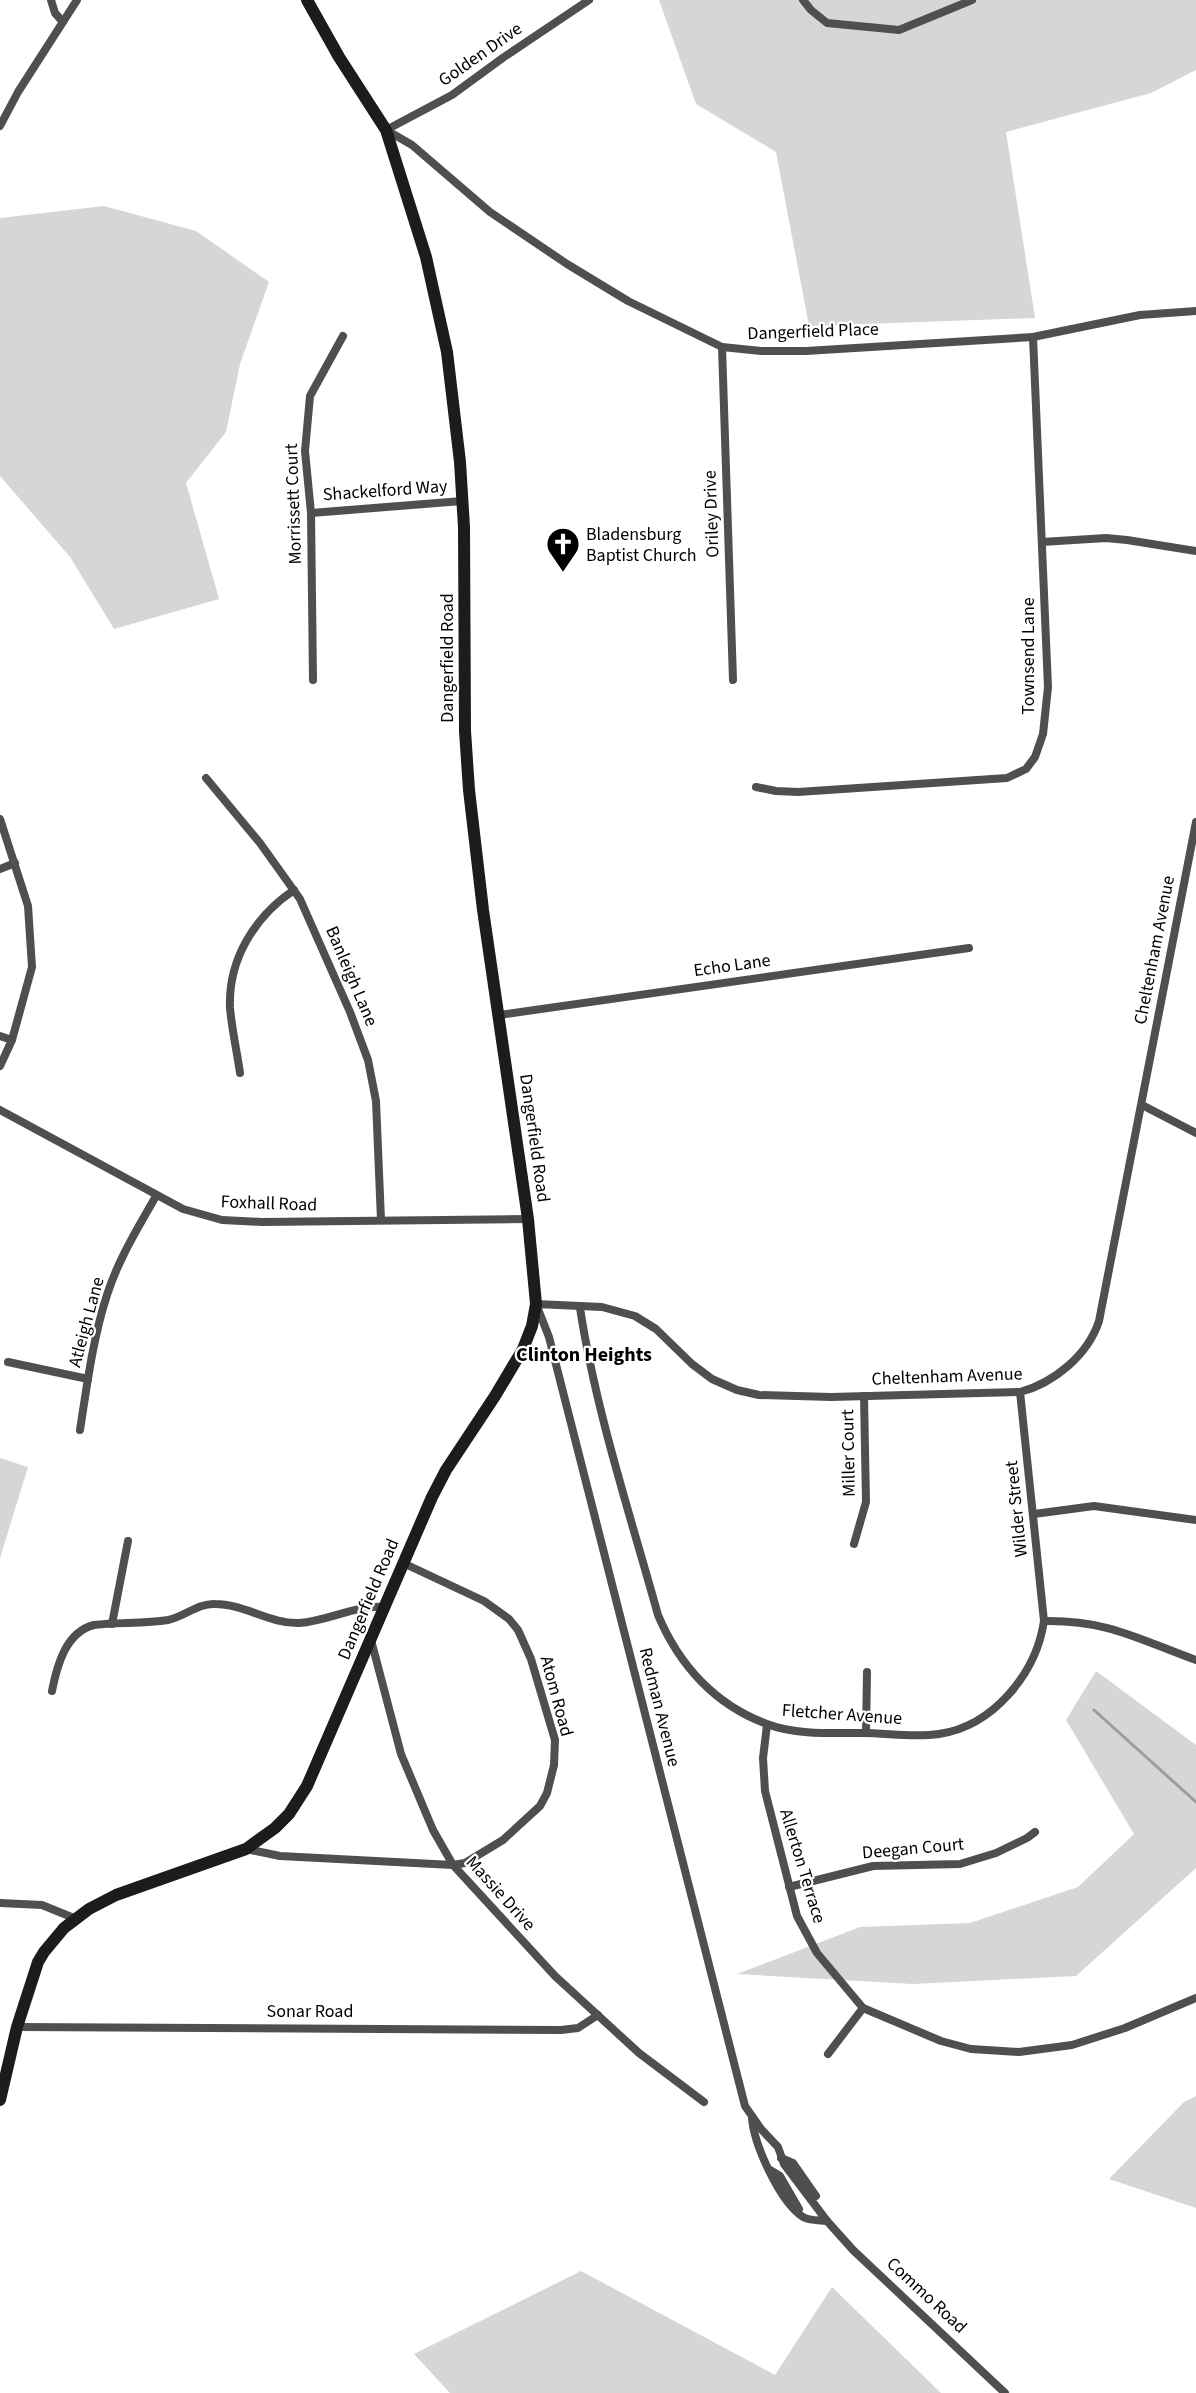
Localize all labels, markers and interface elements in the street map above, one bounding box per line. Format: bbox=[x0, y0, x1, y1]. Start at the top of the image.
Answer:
street label: Golden Drive bbox=[433, 16, 527, 92]
street label: Dangerfield Place bbox=[747, 317, 879, 346]
street label: Morrissett Court bbox=[279, 443, 308, 565]
street label: Oriley Drive bbox=[697, 470, 726, 558]
street label: Shackelford Way bbox=[322, 474, 449, 507]
place label: Bladensburg Baptist Church bbox=[586, 522, 697, 568]
church icon: Bladensburg Baptist Church bbox=[545, 526, 581, 573]
street label: Dangerfield Road bbox=[435, 593, 460, 723]
street label: Townsend Lane bbox=[1016, 597, 1041, 715]
street label: Cheltenham Avenue bbox=[1128, 873, 1181, 1027]
street label: Banleigh Lane bbox=[319, 922, 384, 1030]
street label: Echo Lane bbox=[692, 948, 772, 983]
street label: Dangerfield Road bbox=[513, 1072, 556, 1204]
street label: Foxhall Road bbox=[220, 1189, 318, 1218]
street label: Atleigh Lane bbox=[62, 1274, 111, 1370]
district label: Clinton Heights bbox=[516, 1341, 652, 1369]
street label: Cheltenham Avenue bbox=[871, 1361, 1023, 1392]
street label: Miller Court bbox=[835, 1409, 862, 1497]
street label: Wilder Street bbox=[999, 1459, 1034, 1559]
street label: Dangerfield Road bbox=[332, 1535, 405, 1664]
street label: Redman Avenue bbox=[633, 1645, 686, 1769]
street label: Atom Road bbox=[534, 1653, 579, 1739]
street label: Fletcher Avenue bbox=[781, 1698, 903, 1731]
street label: Allerton Terrace bbox=[773, 1806, 832, 1927]
street label: Deegan Court bbox=[861, 1832, 965, 1865]
street label: Massie Drive bbox=[460, 1850, 541, 1936]
street label: Sonar Road bbox=[267, 1999, 353, 2024]
street label: Commo Road bbox=[881, 2251, 972, 2339]

